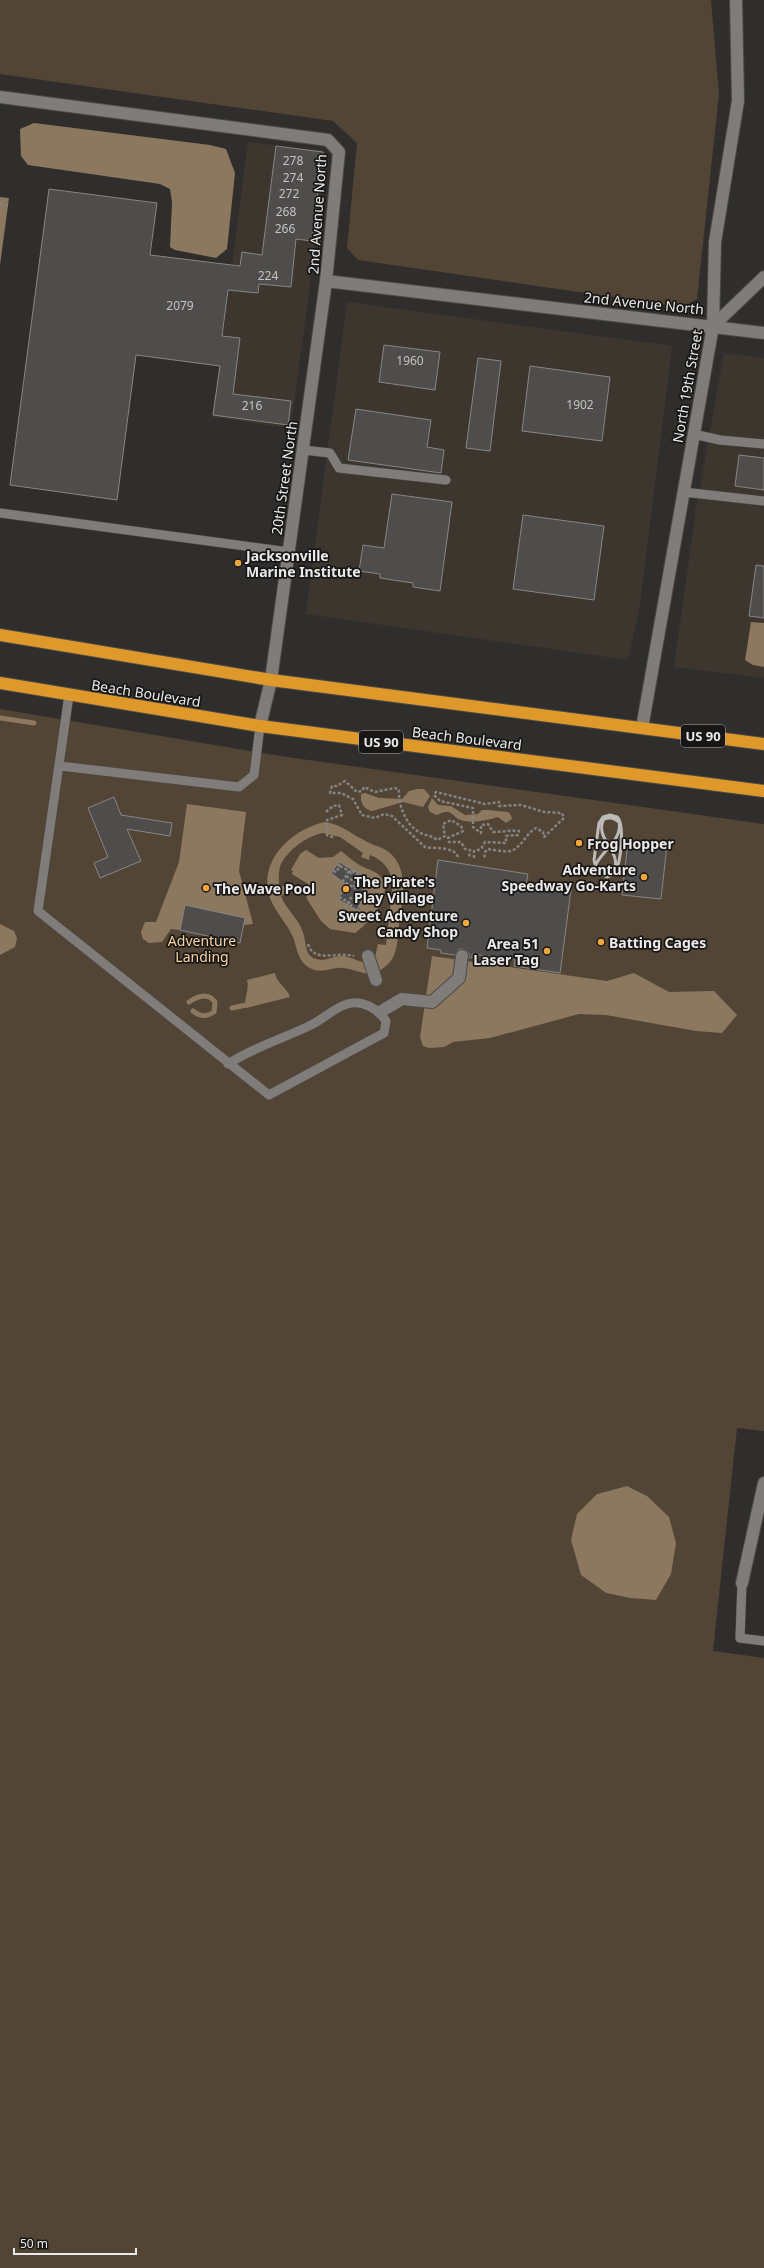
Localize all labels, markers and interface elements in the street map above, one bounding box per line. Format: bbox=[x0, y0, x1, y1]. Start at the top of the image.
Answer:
house number: 278 bbox=[283, 152, 303, 169]
street label: 2nd Avenue North bbox=[303, 153, 331, 275]
house number: 274 bbox=[283, 169, 303, 186]
house number: 272 bbox=[279, 185, 299, 202]
house number: 268 bbox=[276, 203, 296, 220]
house number: 266 bbox=[275, 220, 295, 237]
house number: 224 bbox=[258, 267, 278, 284]
street label: 2nd Avenue North bbox=[583, 287, 705, 319]
house number: 2079 bbox=[166, 297, 194, 314]
street label: North 19th Street bbox=[668, 328, 706, 444]
house number: 1960 bbox=[396, 352, 424, 369]
house number: 1902 bbox=[566, 396, 594, 413]
house number: 216 bbox=[242, 397, 262, 414]
street label: 20th Street North bbox=[267, 420, 301, 536]
place label: Jacksonville Marine Institute bbox=[244, 546, 361, 581]
marker: Jacksonville Marine Institute bbox=[233, 558, 243, 568]
street label: Beach Boulevard bbox=[90, 675, 202, 711]
street label: Beach Boulevard bbox=[411, 722, 523, 754]
road number: US 90 bbox=[681, 725, 725, 747]
road number: US 90 bbox=[359, 731, 403, 753]
place label: Frog Hopper bbox=[587, 834, 674, 853]
marker: Frog Hopper bbox=[574, 838, 584, 848]
place label: Adventure Speedway Go-Karts bbox=[501, 860, 636, 895]
place label: The Pirate's Play Village bbox=[354, 872, 435, 907]
marker: Adventure Speedway Go-Karts bbox=[639, 872, 649, 882]
place label: The Wave Pool bbox=[214, 879, 315, 898]
marker: The Wave Pool bbox=[201, 883, 211, 893]
marker: The Pirate's Play Village bbox=[341, 884, 351, 894]
place label: Sweet Adventure Candy Shop bbox=[338, 906, 458, 941]
marker: Sweet Adventure Candy Shop bbox=[461, 918, 471, 928]
park label: Adventure Landing bbox=[168, 931, 236, 966]
place label: Batting Cages bbox=[609, 933, 706, 952]
place label: Area 51 Laser Tag bbox=[473, 934, 539, 969]
marker: Batting Cages bbox=[596, 937, 606, 947]
marker: Area 51 Laser Tag bbox=[542, 946, 552, 956]
scale bar bbox=[14, 2230, 136, 2256]
text: 50 m bbox=[20, 2235, 48, 2252]

